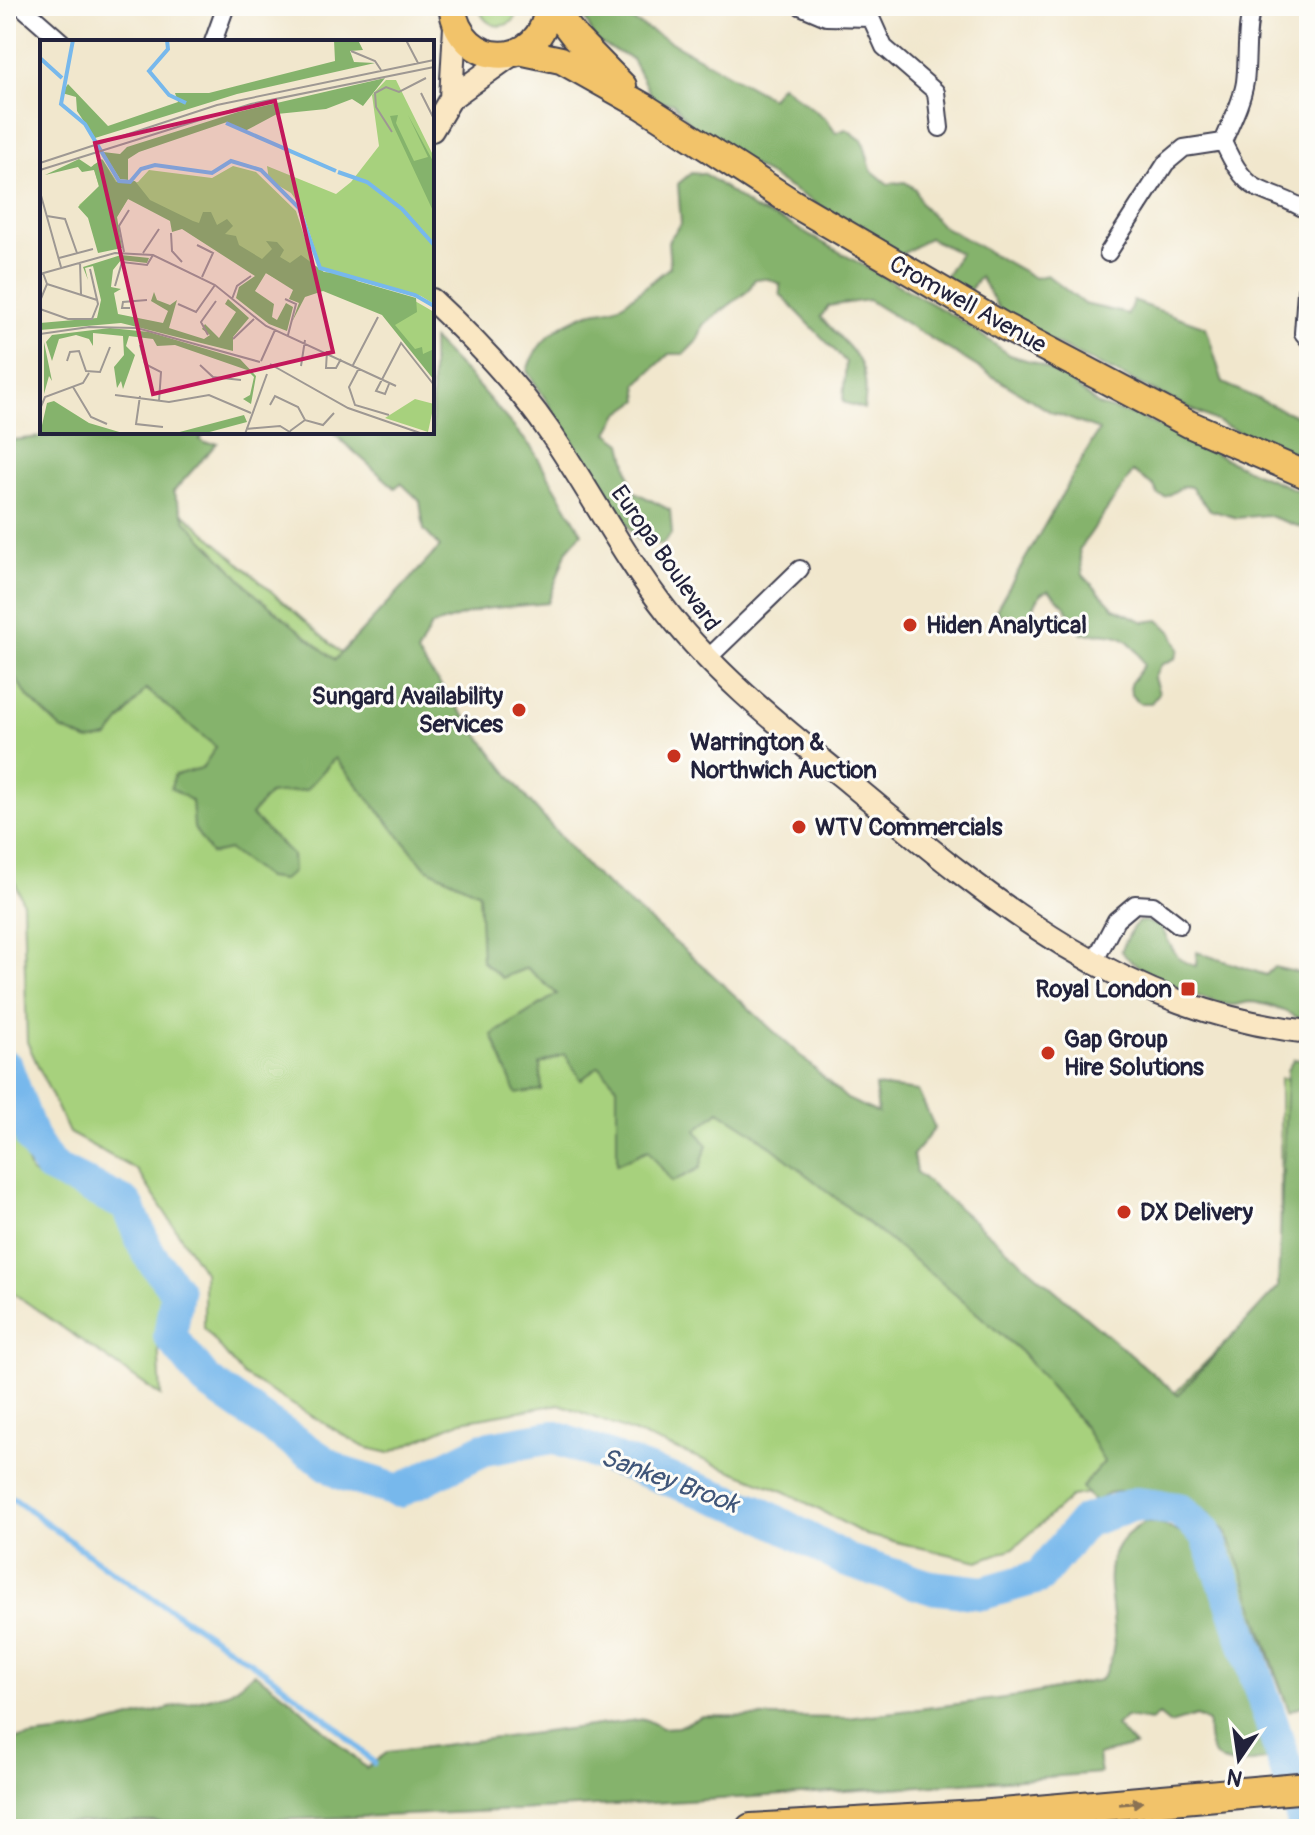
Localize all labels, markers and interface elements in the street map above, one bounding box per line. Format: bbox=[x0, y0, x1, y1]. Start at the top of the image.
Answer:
inset map bbox=[40, 40, 434, 434]
street label: Cromwell Avenue bbox=[884, 249, 1051, 360]
street label: Europa Boulevard bbox=[605, 480, 727, 637]
place label: Hiden Analytical bbox=[926, 611, 1087, 640]
marker: Hiden Analytical bbox=[901, 616, 919, 634]
place label: Sungard Availability Services bbox=[312, 682, 504, 739]
marker: Sungard Availability Services bbox=[510, 701, 528, 719]
place label: Warrington & Northwich Auction bbox=[690, 728, 877, 785]
marker: Warrington & Northwich Auction bbox=[665, 747, 683, 765]
place label: WTV Commercials bbox=[815, 813, 1003, 842]
marker: WTV Commercials bbox=[790, 818, 808, 836]
place label: Royal London bbox=[1036, 975, 1172, 1004]
marker: Royal London bbox=[1179, 980, 1197, 998]
place label: Gap Group Hire Solutions bbox=[1064, 1025, 1204, 1082]
marker: Gap Group Hire Solutions bbox=[1039, 1044, 1057, 1062]
place label: DX Delivery bbox=[1140, 1198, 1254, 1227]
marker: DX Delivery bbox=[1115, 1203, 1133, 1221]
water label: Sankey Brook bbox=[597, 1441, 745, 1521]
north arrow bbox=[1199, 1719, 1279, 1799]
text: N bbox=[1224, 1762, 1245, 1793]
one-way arrow bbox=[1119, 1796, 1144, 1809]

